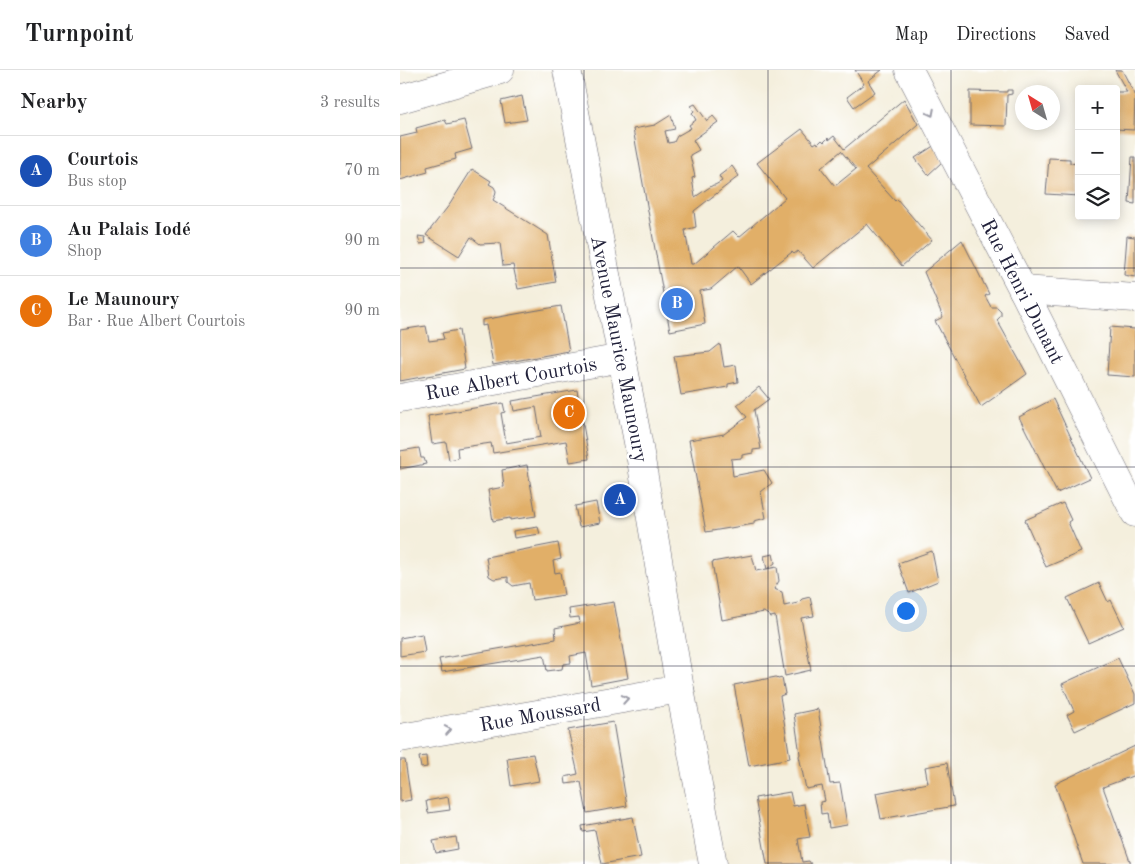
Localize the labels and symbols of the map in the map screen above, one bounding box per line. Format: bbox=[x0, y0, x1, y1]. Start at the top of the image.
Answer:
north arrow bbox=[1015, 85, 1060, 130]
one-way arrow bbox=[925, 108, 935, 117]
street label: Rue Henri Dunant bbox=[976, 216, 1066, 368]
street label: Avenue Maurice Maunoury bbox=[586, 234, 650, 465]
pin: B bbox=[661, 285, 693, 323]
street label: Rue Albert Courtois bbox=[424, 355, 599, 405]
pin: C bbox=[553, 394, 585, 432]
pin: A bbox=[604, 481, 636, 519]
your location bbox=[893, 598, 919, 624]
one-way arrow bbox=[621, 694, 630, 704]
street label: Rue Moussard bbox=[478, 695, 603, 737]
one-way arrow bbox=[444, 725, 452, 735]

